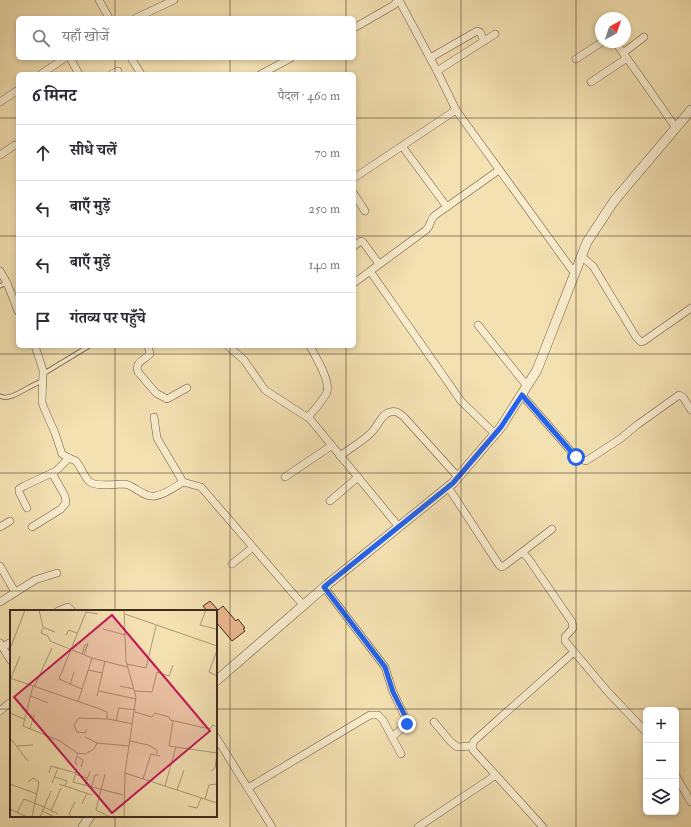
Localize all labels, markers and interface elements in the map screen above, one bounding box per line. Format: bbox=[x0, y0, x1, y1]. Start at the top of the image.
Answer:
north arrow bbox=[595, 12, 631, 48]
search box bbox=[16, 16, 356, 60]
icon: search bbox=[30, 27, 52, 49]
text: यहाँ खोजें bbox=[62, 27, 109, 46]
text: 6 मिनट bbox=[32, 85, 76, 106]
text: पैदल · 460 m bbox=[278, 88, 340, 104]
text: सीधे चलें bbox=[70, 141, 117, 160]
icon: ahead bbox=[32, 142, 54, 164]
text: 70 m bbox=[315, 145, 340, 161]
text: बाएँ मुड़ें bbox=[70, 197, 110, 216]
icon: left bbox=[32, 198, 54, 220]
text: 250 m bbox=[308, 201, 340, 217]
text: बाएँ मुड़ें bbox=[70, 253, 110, 272]
icon: left bbox=[32, 254, 54, 276]
text: 140 m bbox=[309, 257, 340, 273]
text: गंतव्य पर पहुँचे bbox=[70, 309, 146, 328]
icon: arrive bbox=[32, 310, 54, 332]
route start bbox=[567, 448, 585, 466]
inset map bbox=[10, 610, 217, 817]
map controls bbox=[643, 707, 679, 815]
button: + bbox=[643, 707, 679, 743]
route end bbox=[398, 715, 416, 733]
button: − bbox=[643, 743, 679, 779]
button: layers bbox=[643, 779, 679, 815]

